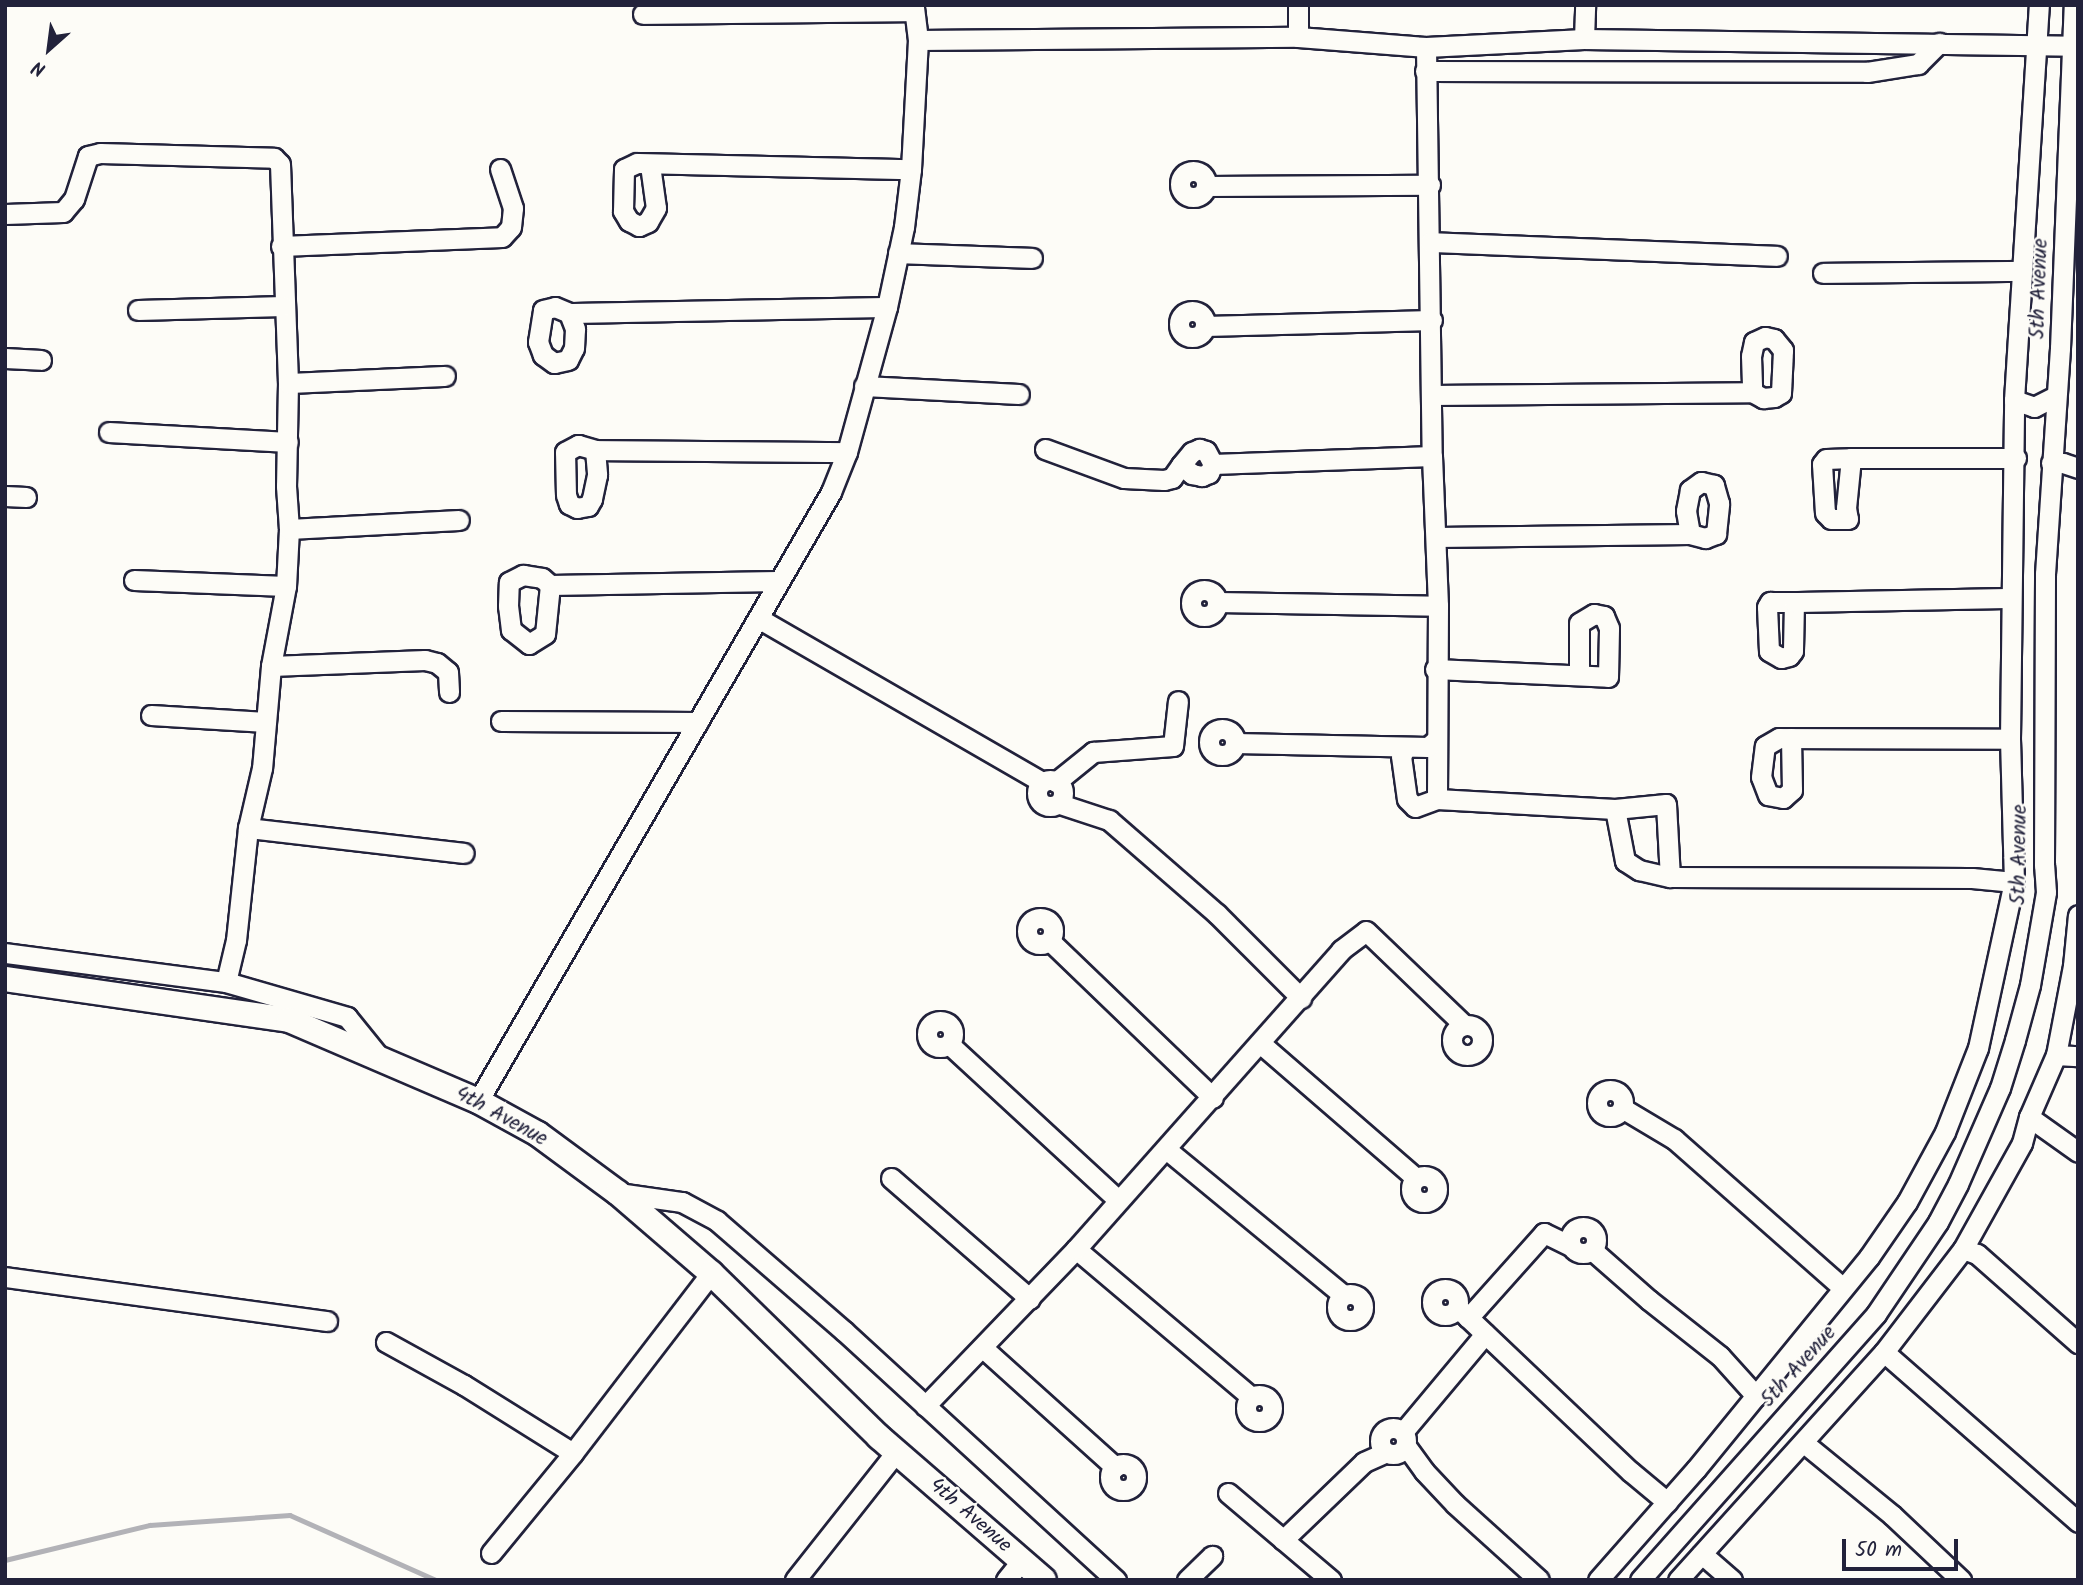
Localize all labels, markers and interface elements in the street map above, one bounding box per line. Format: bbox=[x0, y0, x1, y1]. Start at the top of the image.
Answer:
north arrow bbox=[14, 14, 84, 84]
text: N bbox=[27, 51, 51, 84]
street label: 5th Avenue bbox=[2026, 238, 2054, 340]
street label: 5th Avenue bbox=[2007, 804, 2033, 906]
street label: 4th Avenue bbox=[451, 1081, 551, 1153]
street label: 5th Avenue bbox=[1756, 1321, 1842, 1413]
street label: 4th Avenue bbox=[924, 1473, 1016, 1559]
scale bar bbox=[1845, 1526, 1960, 1570]
text: 50 m bbox=[1855, 1534, 1902, 1567]

